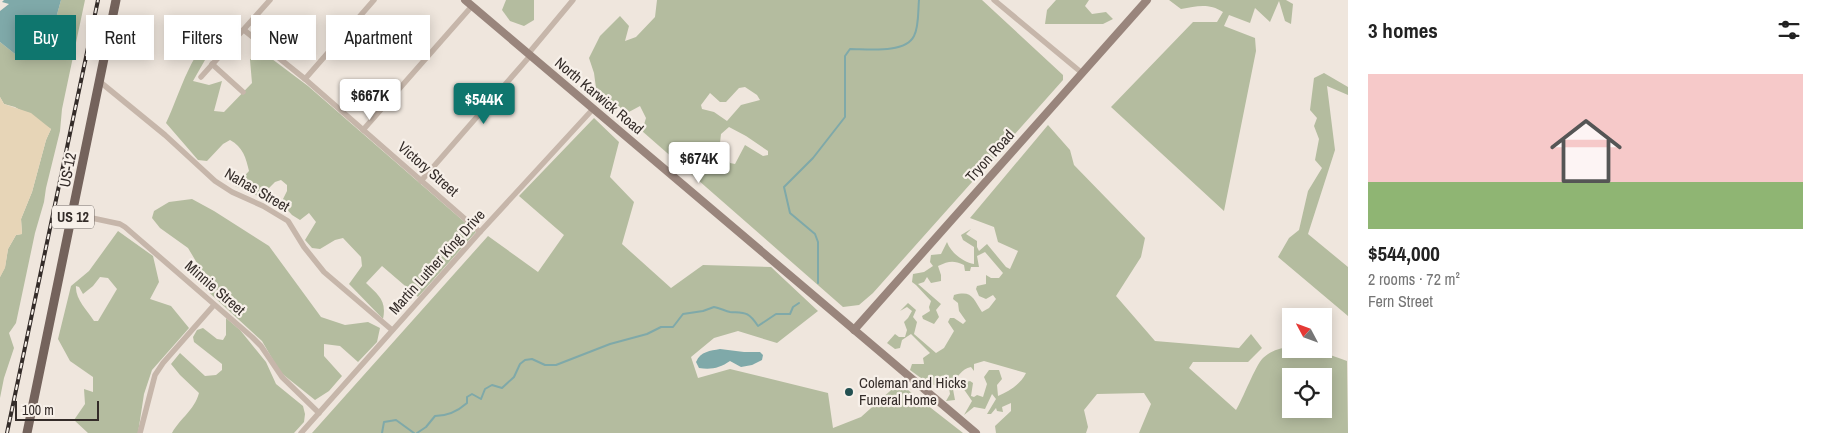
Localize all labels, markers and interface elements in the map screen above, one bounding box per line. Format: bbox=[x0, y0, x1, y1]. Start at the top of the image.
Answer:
chip: Buy bbox=[15, 15, 76, 60]
chip: Rent bbox=[86, 15, 154, 60]
chip: Filters bbox=[164, 15, 241, 60]
chip: New bbox=[251, 15, 316, 60]
chip: Apartment bbox=[326, 15, 430, 60]
text: 3 homes bbox=[1368, 16, 1438, 45]
icon: filters bbox=[1775, 16, 1803, 44]
street label: North Karwick Road bbox=[550, 52, 648, 139]
pin: $667K bbox=[335, 78, 405, 121]
pin: $544K bbox=[449, 82, 519, 125]
text: $667K bbox=[351, 84, 389, 106]
text: $544K bbox=[465, 88, 503, 110]
icon: home bbox=[1541, 106, 1631, 196]
street label: Tryon Road bbox=[960, 125, 1019, 186]
street label: Victory Street bbox=[393, 136, 464, 201]
pin: $674K bbox=[664, 142, 734, 184]
text: $674K bbox=[680, 147, 718, 169]
street label: US-12 bbox=[54, 151, 81, 189]
street label: Nahas Street bbox=[221, 163, 294, 217]
street label: Martin Luther King Drive bbox=[384, 204, 490, 319]
road number: US 12 bbox=[52, 206, 94, 228]
text: $544,000 bbox=[1368, 239, 1440, 268]
street label: Minnie Street bbox=[181, 255, 251, 320]
text: 2 rooms · 72 m² bbox=[1368, 268, 1460, 290]
text: Fern Street bbox=[1368, 290, 1433, 312]
north arrow bbox=[1282, 308, 1332, 358]
map controls bbox=[1282, 308, 1332, 418]
button: locate bbox=[1282, 368, 1332, 418]
place label: Coleman and Hicks Funeral Home bbox=[859, 372, 966, 410]
marker: Coleman and Hicks Funeral Home bbox=[843, 386, 855, 398]
scale bar bbox=[15, 398, 99, 421]
text: 100 m bbox=[22, 401, 54, 419]

